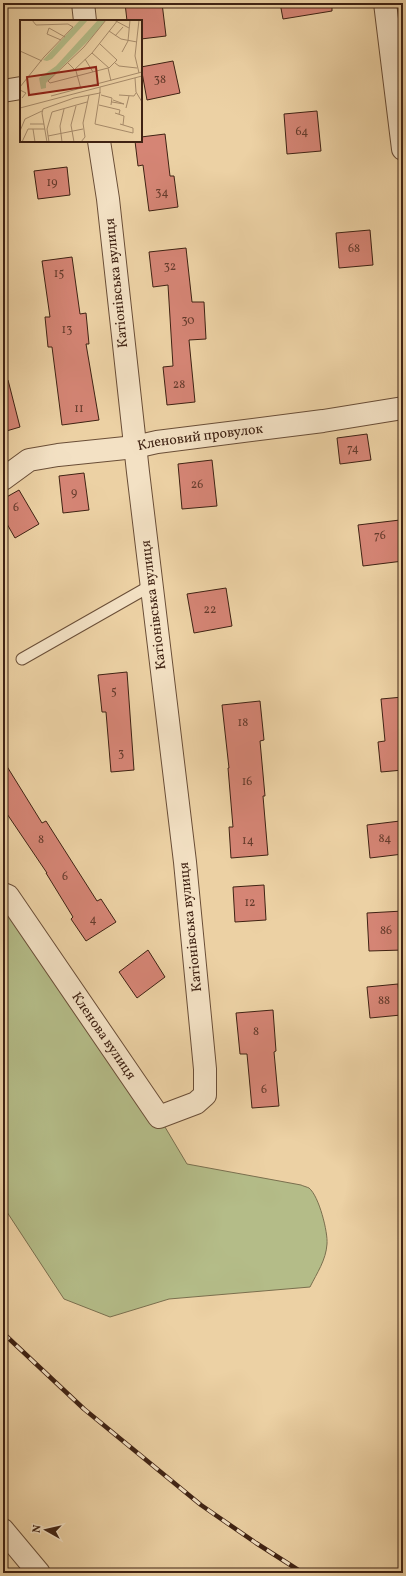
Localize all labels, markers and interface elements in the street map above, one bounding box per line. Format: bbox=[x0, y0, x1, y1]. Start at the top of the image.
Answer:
inset map bbox=[20, 20, 142, 142]
house number: 38 bbox=[154, 72, 166, 88]
house number: 64 bbox=[296, 124, 308, 140]
house number: 19 bbox=[47, 175, 57, 191]
house number: 34 bbox=[155, 185, 169, 201]
street label: Катіонівська вулиця bbox=[101, 217, 133, 349]
house number: 68 bbox=[348, 241, 360, 257]
house number: 32 bbox=[164, 259, 176, 275]
house number: 15 bbox=[54, 266, 64, 282]
house number: 30 bbox=[181, 313, 195, 329]
house number: 13 bbox=[62, 322, 72, 338]
house number: 28 bbox=[173, 377, 185, 393]
house number: 11 bbox=[74, 401, 84, 417]
street label: Кленовий провулок bbox=[135, 419, 265, 456]
house number: 74 bbox=[347, 441, 359, 457]
house number: 26 bbox=[191, 477, 203, 493]
house number: 9 bbox=[71, 485, 77, 501]
house number: 6 bbox=[13, 500, 19, 516]
house number: 76 bbox=[374, 528, 386, 544]
street label: Катіонівська вулиця bbox=[137, 539, 171, 671]
house number: 22 bbox=[204, 602, 216, 618]
house number: 5 bbox=[111, 684, 117, 700]
house number: 18 bbox=[238, 715, 248, 731]
house number: 3 bbox=[118, 746, 124, 762]
house number: 16 bbox=[242, 774, 252, 790]
house number: 84 bbox=[379, 831, 391, 847]
house number: 8 bbox=[38, 832, 44, 848]
house number: 14 bbox=[242, 833, 254, 849]
street label: Катіонівська вулиця bbox=[175, 861, 207, 993]
house number: 6 bbox=[62, 869, 68, 885]
house number: 12 bbox=[244, 895, 256, 911]
house number: 4 bbox=[89, 912, 97, 928]
house number: 86 bbox=[380, 923, 392, 939]
street label: Кленова вулиця bbox=[67, 988, 140, 1084]
house number: 88 bbox=[378, 993, 390, 1009]
house number: 8 bbox=[253, 1024, 259, 1040]
house number: 6 bbox=[261, 1082, 267, 1098]
north arrow bbox=[26, 1510, 66, 1550]
text: N bbox=[30, 1524, 46, 1534]

